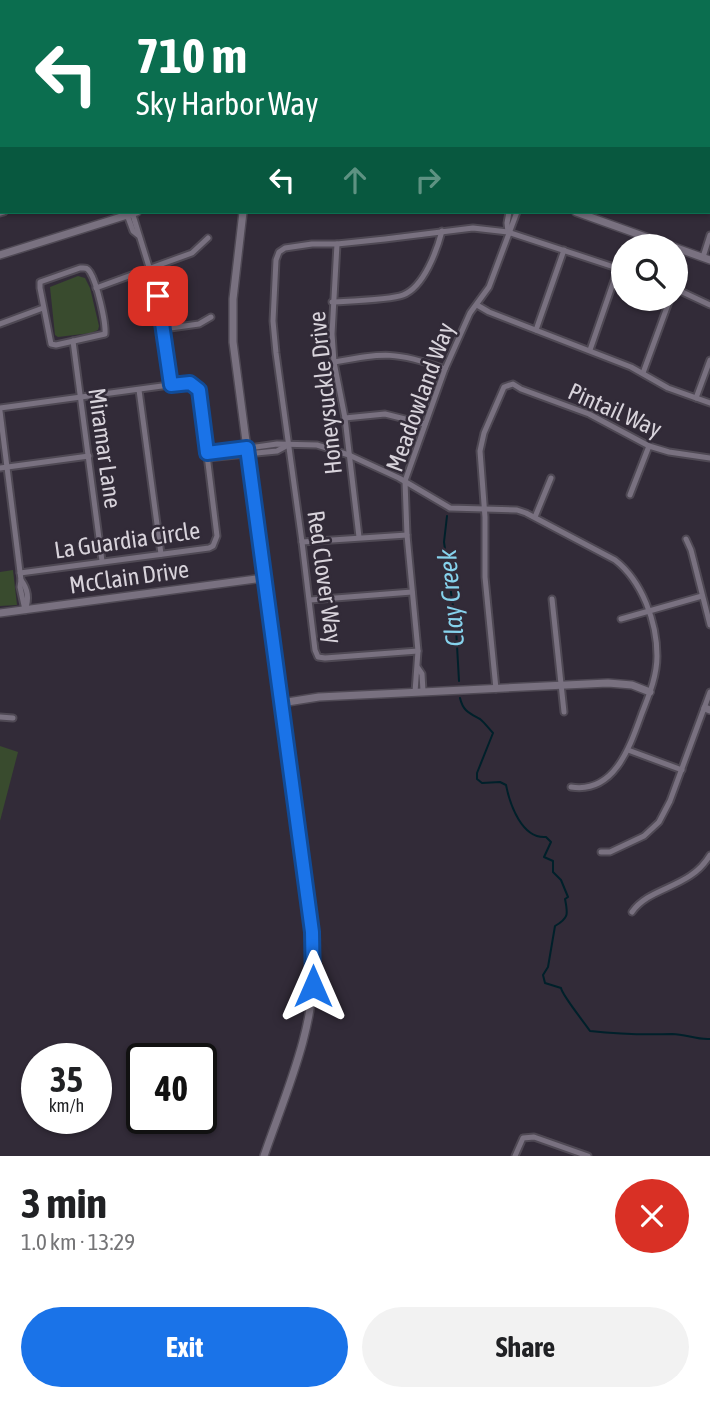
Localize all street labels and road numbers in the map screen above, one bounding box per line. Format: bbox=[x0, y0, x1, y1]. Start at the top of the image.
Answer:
street label: Honeysuckle Drive bbox=[303, 310, 347, 476]
street label: Meadowland Way bbox=[381, 319, 459, 475]
street label: Pintail Way bbox=[564, 377, 666, 443]
street label: Miramar Lane bbox=[83, 386, 127, 510]
street label: Red Clover Way bbox=[302, 509, 348, 645]
street label: La Guardia Circle bbox=[52, 516, 202, 564]
street label: McClain Drive bbox=[68, 555, 190, 599]

